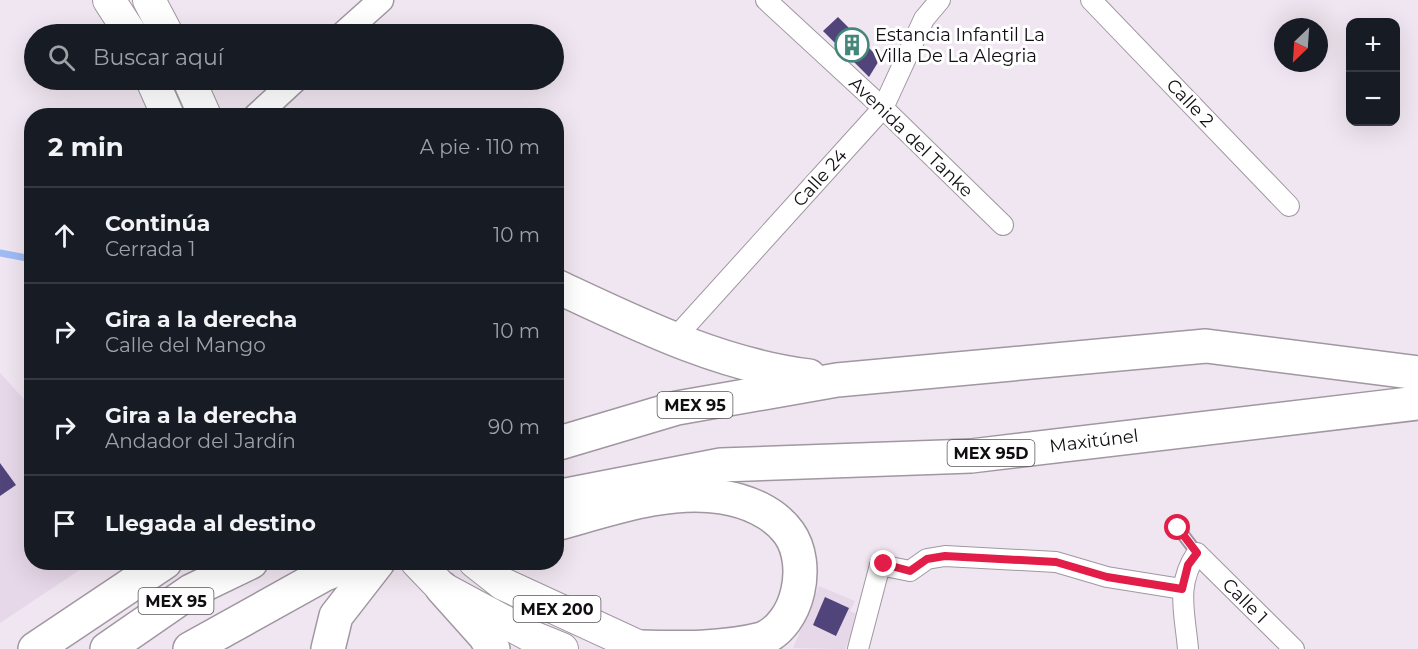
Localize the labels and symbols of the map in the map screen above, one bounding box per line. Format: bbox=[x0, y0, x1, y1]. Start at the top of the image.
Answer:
north arrow bbox=[1274, 18, 1328, 72]
place label: Estancia Infantil La Villa De La Alegria bbox=[875, 24, 1045, 67]
building icon: Estancia Infantil La Villa De La Alegria bbox=[834, 27, 870, 63]
street label: Avenida del Tanke bbox=[844, 72, 978, 202]
street label: Calle 2 bbox=[1162, 74, 1218, 132]
street label: Calle 24 bbox=[788, 144, 852, 211]
road number: MEX 95 bbox=[658, 392, 732, 418]
street label: Maxitúnel bbox=[1048, 425, 1140, 457]
road number: MEX 95D bbox=[948, 440, 1034, 466]
route start bbox=[1164, 514, 1190, 540]
route end bbox=[870, 550, 896, 576]
street label: Calle 1 bbox=[1218, 574, 1272, 628]
road number: MEX 95 bbox=[138, 588, 213, 614]
road number: MEX 200 bbox=[514, 596, 600, 622]

